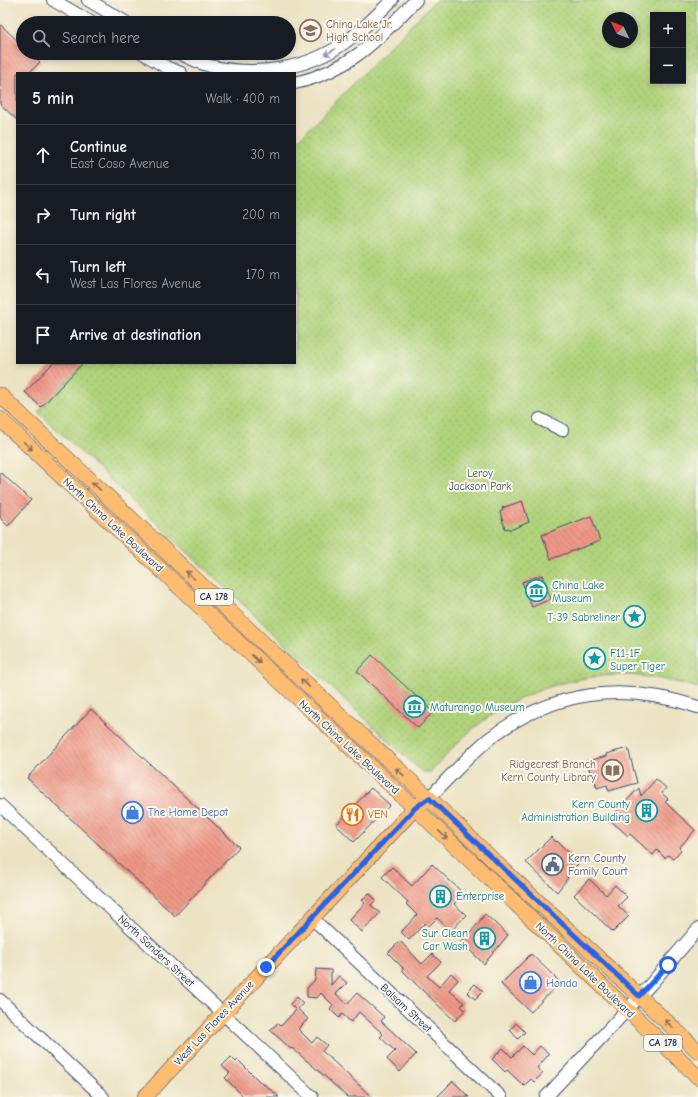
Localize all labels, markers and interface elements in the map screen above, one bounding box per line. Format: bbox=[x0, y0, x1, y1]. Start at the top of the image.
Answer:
north arrow bbox=[602, 12, 638, 48]
map controls bbox=[650, 12, 686, 84]
button: + bbox=[650, 12, 686, 48]
search box bbox=[16, 16, 296, 60]
school or university icon: China Lake Jr. High School bbox=[298, 17, 324, 43]
place label: China Lake Jr. High School bbox=[326, 18, 392, 44]
icon: search bbox=[30, 27, 52, 49]
text: Search here bbox=[62, 29, 140, 47]
one-way arrow bbox=[324, 48, 336, 56]
button: − bbox=[650, 48, 686, 84]
text: 5 min bbox=[32, 89, 74, 108]
text: Walk · 400 m bbox=[206, 91, 280, 106]
text: Continue bbox=[70, 138, 127, 156]
icon: ahead bbox=[32, 144, 54, 166]
text: 30 m bbox=[250, 147, 280, 162]
text: East Coso Avenue bbox=[70, 156, 169, 171]
icon: right bbox=[32, 204, 54, 226]
text: Turn right bbox=[70, 206, 136, 224]
text: 200 m bbox=[242, 207, 280, 222]
text: Turn left bbox=[70, 258, 126, 276]
icon: left bbox=[32, 264, 54, 286]
text: 170 m bbox=[246, 267, 280, 282]
text: West Las Flores Avenue bbox=[70, 276, 201, 291]
icon: arrive bbox=[32, 324, 54, 346]
text: Arrive at destination bbox=[70, 326, 201, 344]
one-way arrow bbox=[23, 441, 33, 450]
park label: Leroy Jackson Park bbox=[449, 467, 512, 493]
street label: North China Lake Boulevard bbox=[60, 475, 166, 575]
one-way arrow bbox=[91, 481, 101, 490]
one-way arrow bbox=[185, 570, 195, 580]
museum icon: China Lake Museum bbox=[524, 578, 550, 604]
place label: China Lake Museum bbox=[552, 579, 605, 605]
road number: CA 178 bbox=[195, 589, 233, 605]
place icon: T-39 Sabreliner bbox=[622, 604, 648, 630]
place label: T-39 Sabreliner bbox=[547, 611, 621, 624]
place icon: F11-1F Super Tiger bbox=[582, 646, 608, 672]
place label: F11-1F Super Tiger bbox=[610, 647, 666, 673]
one-way arrow bbox=[251, 655, 261, 664]
one-way arrow bbox=[300, 679, 311, 688]
museum icon: Maturango Museum bbox=[401, 694, 427, 720]
street label: North China Lake Boulevard bbox=[296, 697, 402, 797]
place label: Maturango Museum bbox=[430, 701, 525, 714]
library icon: Ridgecrest Branch Kern County Library bbox=[599, 757, 625, 783]
place label: Ridgecrest Branch Kern County Library bbox=[501, 758, 596, 784]
one-way arrow bbox=[396, 768, 406, 777]
building icon: Kern County Administration Building bbox=[633, 797, 659, 823]
place label: Kern County Administration Building bbox=[521, 798, 630, 824]
shop icon: The Home Depot bbox=[120, 799, 146, 825]
restaurant icon: VEN bbox=[340, 801, 366, 827]
place label: The Home Depot bbox=[148, 806, 229, 819]
place label: VEN bbox=[368, 808, 388, 821]
one-way arrow bbox=[438, 830, 448, 839]
public building icon: Kern County Family Court bbox=[540, 851, 566, 877]
place label: Kern County Family Court bbox=[568, 852, 629, 878]
building icon: Enterprise bbox=[428, 883, 454, 909]
place label: Enterprise bbox=[456, 890, 505, 903]
street label: North Sanders Street bbox=[115, 912, 197, 990]
street label: North China Lake Boulevard bbox=[533, 919, 637, 1021]
building icon: Sur Clean Car Wash bbox=[471, 926, 497, 952]
place label: Sur Clean Car Wash bbox=[422, 927, 468, 953]
route start bbox=[659, 956, 677, 974]
route end bbox=[257, 958, 275, 976]
shop icon: Honda bbox=[518, 970, 544, 996]
place label: Honda bbox=[546, 977, 577, 990]
street label: West Las Flores Avenue bbox=[171, 978, 257, 1068]
street label: Balsam Street bbox=[378, 981, 435, 1036]
one-way arrow bbox=[664, 1020, 674, 1029]
road number: CA 178 bbox=[644, 1035, 682, 1051]

